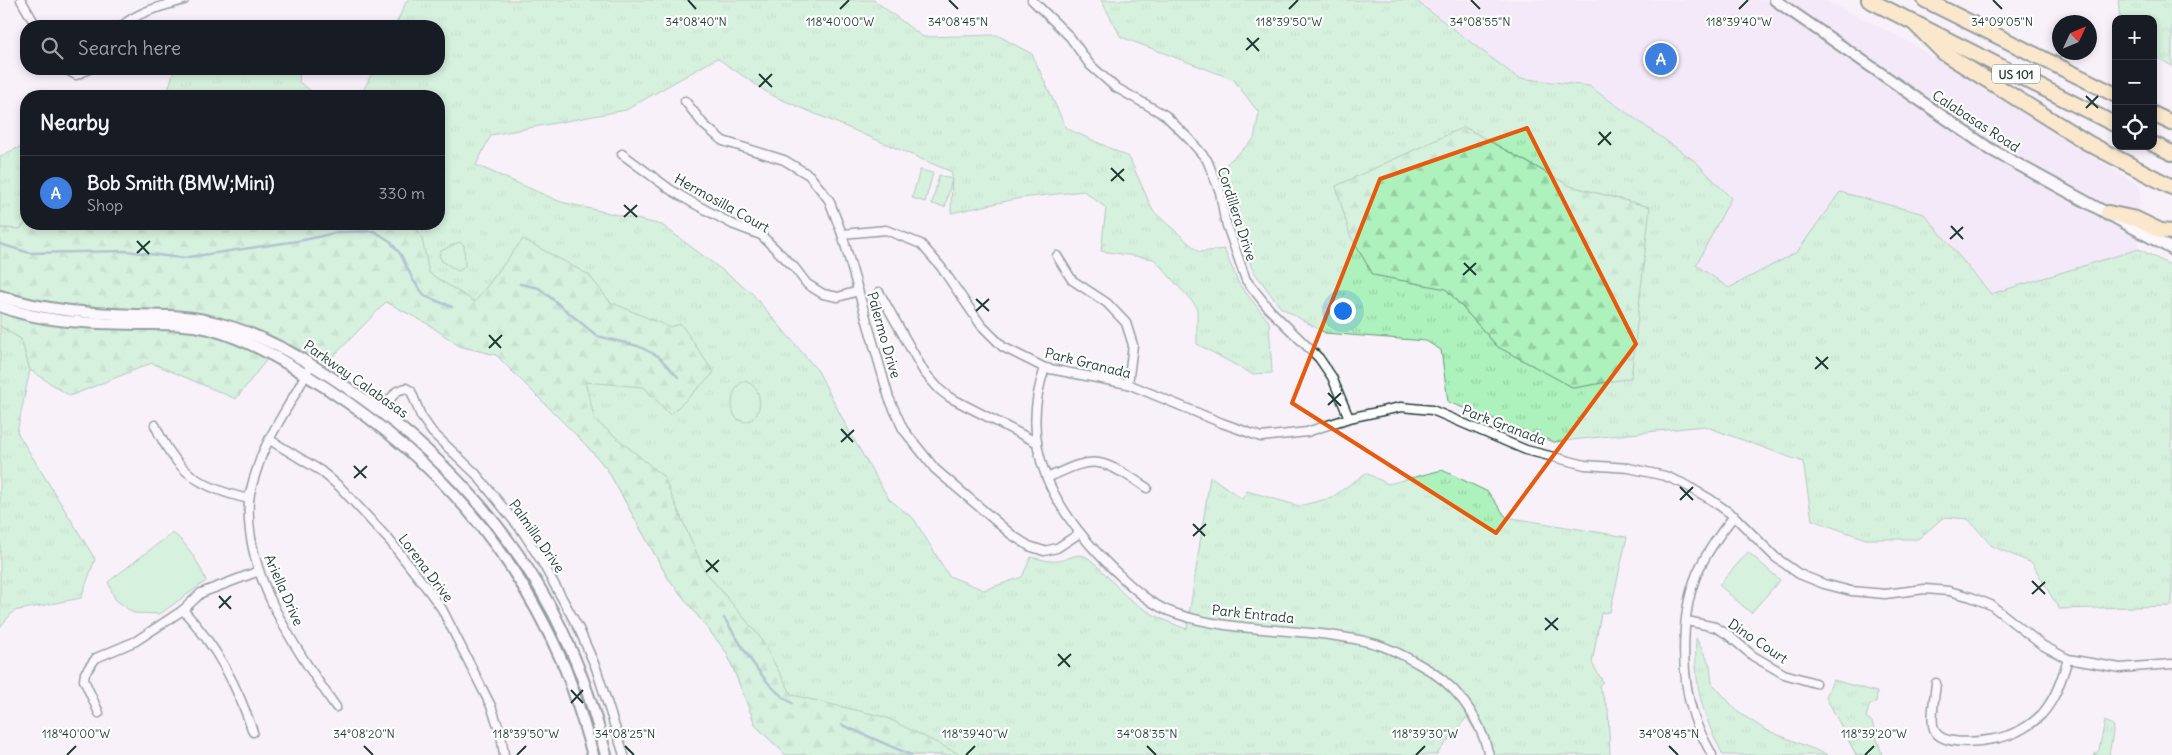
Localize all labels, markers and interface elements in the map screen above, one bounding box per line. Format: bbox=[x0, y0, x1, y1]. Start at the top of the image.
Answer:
text: 34°08'40"N bbox=[665, 14, 727, 29]
text: 118°40'00"W bbox=[806, 14, 874, 29]
text: 34°08'45"N bbox=[928, 14, 988, 29]
text: 118°39'50"W bbox=[1256, 14, 1322, 29]
text: 34°08'55"N bbox=[1449, 14, 1511, 29]
text: 118°39'40"W bbox=[1706, 14, 1772, 29]
text: 34°09'05"N bbox=[1971, 14, 2033, 29]
north arrow bbox=[2052, 15, 2097, 60]
map controls bbox=[2112, 15, 2157, 150]
button: + bbox=[2112, 15, 2157, 60]
search box bbox=[20, 20, 445, 75]
icon: search bbox=[38, 34, 66, 62]
text: Search here bbox=[78, 36, 181, 60]
pin: A bbox=[1645, 40, 1677, 78]
button: − bbox=[2112, 60, 2157, 105]
road number: US 101 bbox=[1992, 64, 2040, 84]
street label: Calabasas Road bbox=[1929, 86, 2023, 156]
button: locate bbox=[2112, 105, 2157, 150]
text: Nearby bbox=[40, 109, 110, 136]
street label: Cordillera Drive bbox=[1213, 165, 1261, 263]
street label: Hermosilla Court bbox=[671, 169, 773, 237]
text: Bob Smith (BMW;Mini) bbox=[87, 171, 275, 195]
text: A bbox=[51, 183, 61, 203]
text: 330 m bbox=[378, 183, 425, 203]
text: Shop bbox=[87, 195, 123, 215]
street label: Palermo Drive bbox=[863, 290, 905, 380]
your location bbox=[1330, 298, 1356, 324]
street label: Parkway Calabasas bbox=[300, 336, 412, 422]
street label: Park Granada bbox=[1043, 344, 1133, 382]
street label: Park Granada bbox=[1460, 401, 1548, 449]
street label: Palmilla Drive bbox=[505, 496, 569, 576]
street label: Lorena Drive bbox=[395, 530, 457, 606]
street label: Ariella Drive bbox=[260, 552, 308, 628]
street label: Park Entrada bbox=[1211, 601, 1295, 627]
street label: Dino Court bbox=[1725, 615, 1791, 668]
text: 118°40'00"W bbox=[42, 726, 110, 741]
text: 34°08'20"N bbox=[333, 726, 395, 741]
text: 118°39'50"W bbox=[493, 726, 559, 741]
text: 34°08'25"N bbox=[595, 726, 655, 741]
text: 118°39'40"W bbox=[942, 726, 1008, 741]
text: 34°08'35"N bbox=[1117, 726, 1177, 741]
text: 118°39'30"W bbox=[1392, 726, 1458, 741]
text: 34°08'45"N bbox=[1639, 726, 1699, 741]
text: 118°39'20"W bbox=[1841, 726, 1907, 741]

